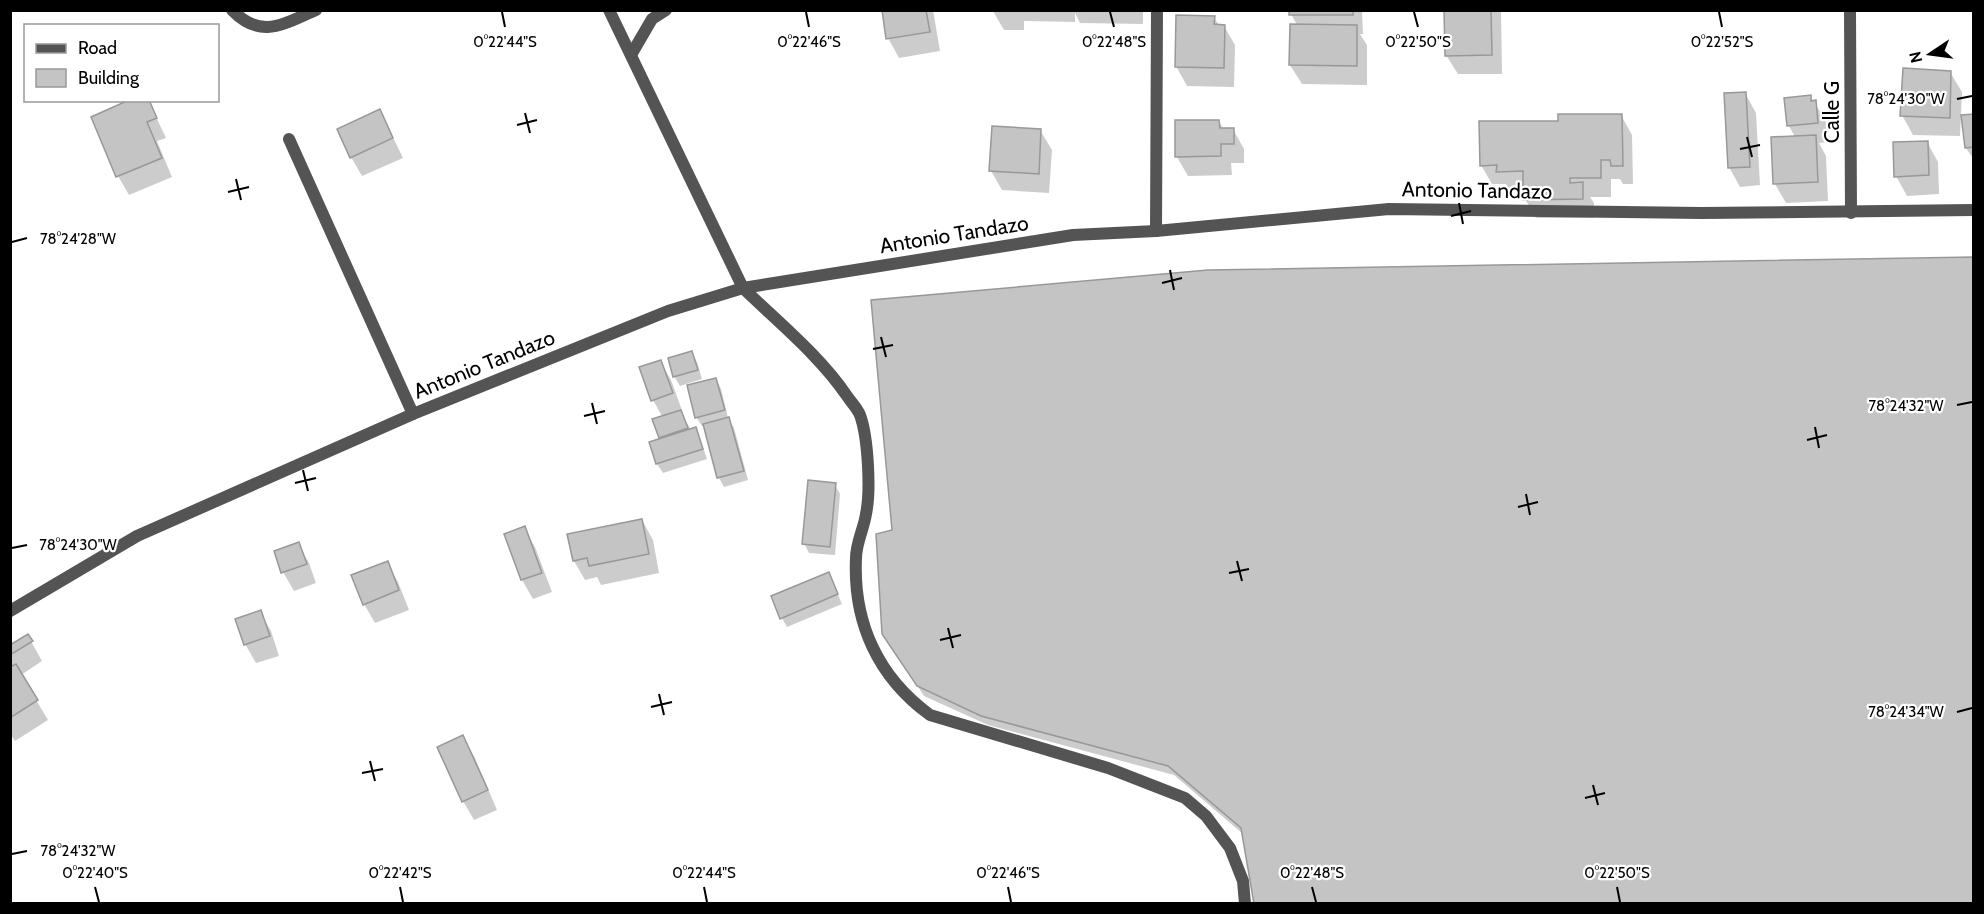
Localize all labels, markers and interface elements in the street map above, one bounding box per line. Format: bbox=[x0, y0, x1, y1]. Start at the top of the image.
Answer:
legend bbox=[24, 24, 219, 102]
north arrow bbox=[1900, 24, 1960, 84]
text: 0°22'44"S bbox=[473, 33, 537, 51]
text: 0°22'46"S bbox=[777, 33, 841, 51]
text: 0°22'48"S bbox=[1082, 33, 1146, 51]
text: 0°22'50"S bbox=[1385, 33, 1451, 51]
text: 0°22'52"S bbox=[1691, 33, 1754, 51]
text: Road bbox=[78, 37, 117, 59]
text: N bbox=[1905, 50, 1926, 65]
text: Building bbox=[78, 67, 140, 89]
street label: Calle G bbox=[1819, 81, 1844, 143]
text: 78°24'30"W bbox=[1867, 90, 1946, 108]
street label: Antonio Tandazo bbox=[1402, 176, 1552, 204]
street label: Antonio Tandazo bbox=[878, 210, 1030, 258]
text: 78°24'28"W bbox=[40, 230, 117, 248]
street label: Antonio Tandazo bbox=[410, 324, 558, 404]
text: 78°24'32"W bbox=[1869, 397, 1944, 415]
text: 78°24'30"W bbox=[39, 536, 118, 554]
text: 78°24'34"W bbox=[1868, 703, 1945, 721]
text: 78°24'32"W bbox=[41, 842, 116, 860]
text: 0°22'40"S bbox=[62, 864, 128, 882]
text: 0°22'42"S bbox=[369, 864, 432, 882]
text: 0°22'44"S bbox=[672, 864, 736, 882]
text: 0°22'46"S bbox=[976, 864, 1040, 882]
text: 0°22'48"S bbox=[1280, 864, 1344, 882]
text: 0°22'50"S bbox=[1584, 864, 1650, 882]

